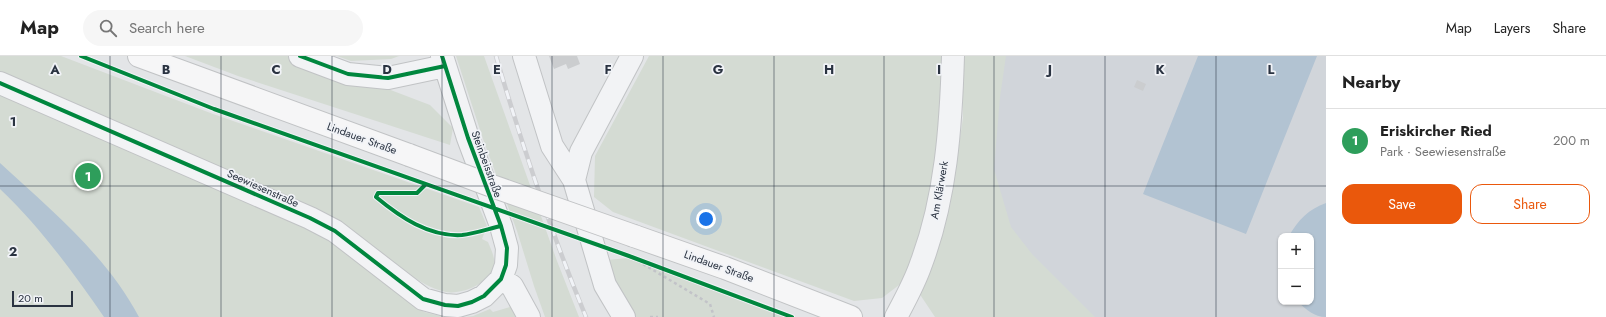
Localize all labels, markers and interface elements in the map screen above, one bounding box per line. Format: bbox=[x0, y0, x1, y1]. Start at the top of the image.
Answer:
search box bbox=[83, 10, 363, 46]
text: Map bbox=[20, 14, 59, 41]
icon: search bbox=[97, 17, 119, 39]
text: Search here bbox=[129, 17, 205, 39]
text: Map bbox=[1446, 18, 1472, 38]
text: Layers bbox=[1494, 18, 1530, 38]
text: Share bbox=[1552, 18, 1586, 38]
text: A bbox=[49, 60, 60, 79]
text: B bbox=[162, 60, 171, 79]
text: C bbox=[271, 60, 281, 79]
text: D bbox=[382, 60, 392, 79]
text: E bbox=[493, 60, 501, 79]
text: F bbox=[604, 60, 612, 79]
text: G bbox=[713, 60, 724, 79]
text: H bbox=[824, 60, 834, 79]
text: I bbox=[937, 60, 941, 79]
text: J bbox=[1045, 60, 1052, 79]
text: K bbox=[1155, 60, 1165, 79]
text: L bbox=[1268, 60, 1275, 79]
text: Nearby bbox=[1342, 70, 1400, 94]
text: 1 bbox=[10, 112, 16, 131]
street label: Lindauer Straße bbox=[325, 118, 399, 158]
text: Eriskircher Ried bbox=[1380, 120, 1492, 142]
street label: Steinbeisstraße bbox=[467, 128, 507, 200]
text: 1 bbox=[1352, 131, 1358, 150]
text: 200 m bbox=[1553, 131, 1590, 150]
text: Park · Seewiesenstraße bbox=[1380, 142, 1506, 161]
street label: Am Klärwerk bbox=[926, 159, 952, 220]
pin: 1 bbox=[75, 161, 101, 191]
street label: Seewiesenstraße bbox=[225, 165, 302, 211]
button: Save bbox=[1342, 184, 1462, 224]
button: Share bbox=[1470, 184, 1590, 224]
your location bbox=[696, 209, 716, 229]
map controls bbox=[1278, 233, 1314, 305]
button: + bbox=[1278, 233, 1314, 269]
text: 2 bbox=[9, 242, 17, 261]
street label: Lindauer Straße bbox=[682, 246, 756, 286]
button: − bbox=[1278, 269, 1314, 305]
scale bar bbox=[12, 289, 73, 308]
text: 20 m bbox=[18, 290, 43, 306]

